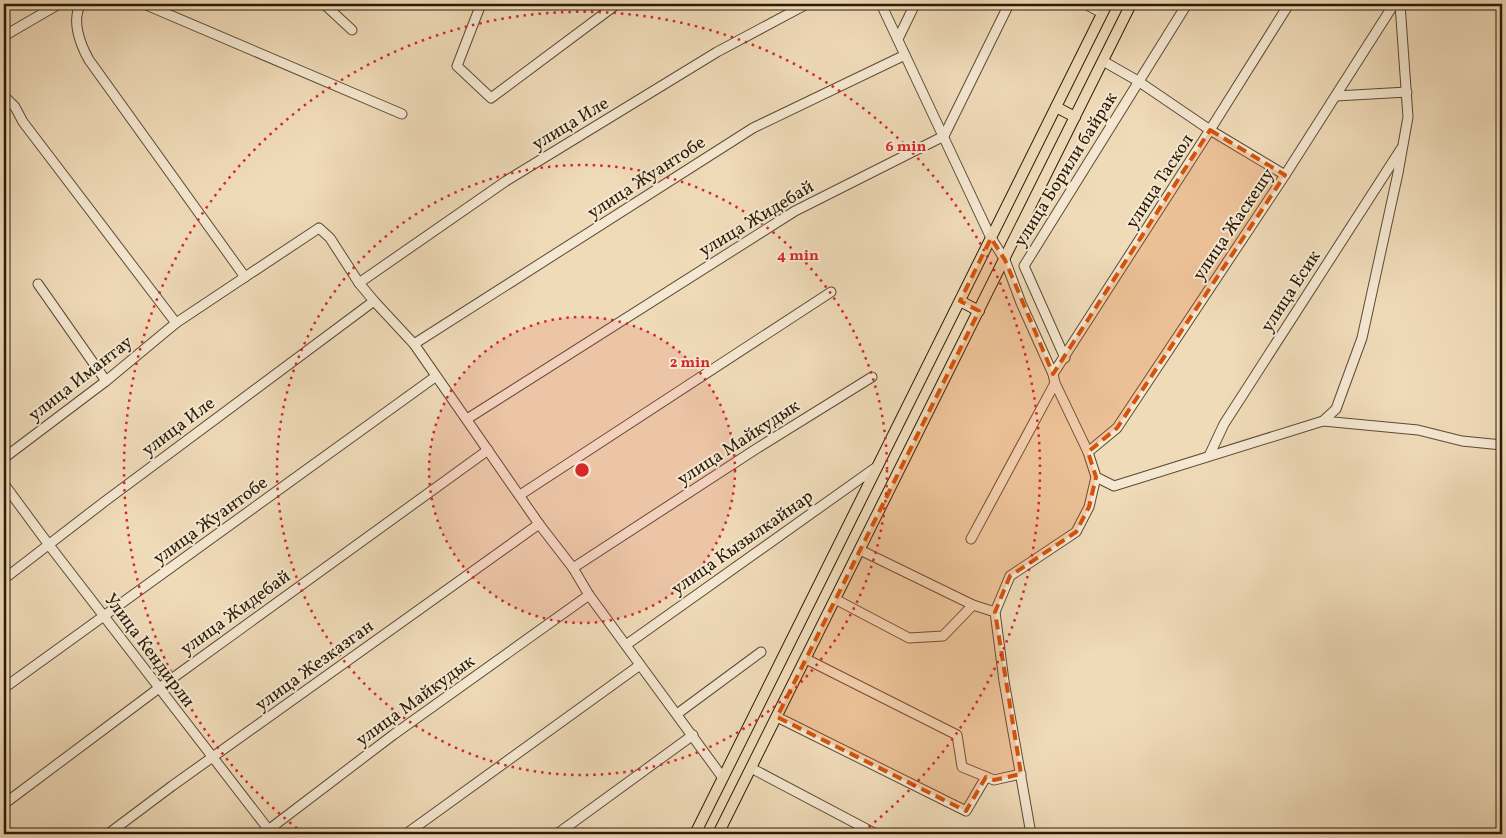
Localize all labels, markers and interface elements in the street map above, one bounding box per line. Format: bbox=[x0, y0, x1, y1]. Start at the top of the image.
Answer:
street label: улица Борили байрак bbox=[1008, 87, 1124, 252]
street label: улица Иле bbox=[528, 92, 614, 157]
street label: улица Таскол bbox=[1120, 129, 1200, 234]
street label: улица Жуантобе bbox=[583, 131, 711, 226]
text: 6 min bbox=[886, 137, 927, 158]
street label: улица Жаскешу bbox=[1187, 164, 1281, 286]
street label: улица Жидебай bbox=[694, 175, 819, 264]
text: 4 min bbox=[777, 246, 819, 267]
street label: улица Есик bbox=[1255, 246, 1327, 338]
street label: улица Имантау bbox=[23, 330, 139, 428]
text: 2 min bbox=[670, 353, 710, 374]
street label: улица Иле bbox=[137, 391, 221, 463]
street label: улица Майкудык bbox=[673, 394, 805, 492]
centre of rings bbox=[573, 461, 591, 479]
street label: улица Жуантобе bbox=[148, 471, 273, 571]
street label: улица Кызылкайнар bbox=[667, 485, 819, 602]
street label: улица Жидебай bbox=[176, 565, 296, 662]
street label: Улица Кендирли bbox=[98, 589, 200, 713]
street label: улица Жезказган bbox=[251, 615, 379, 718]
street label: улица Майкудык bbox=[351, 649, 481, 753]

